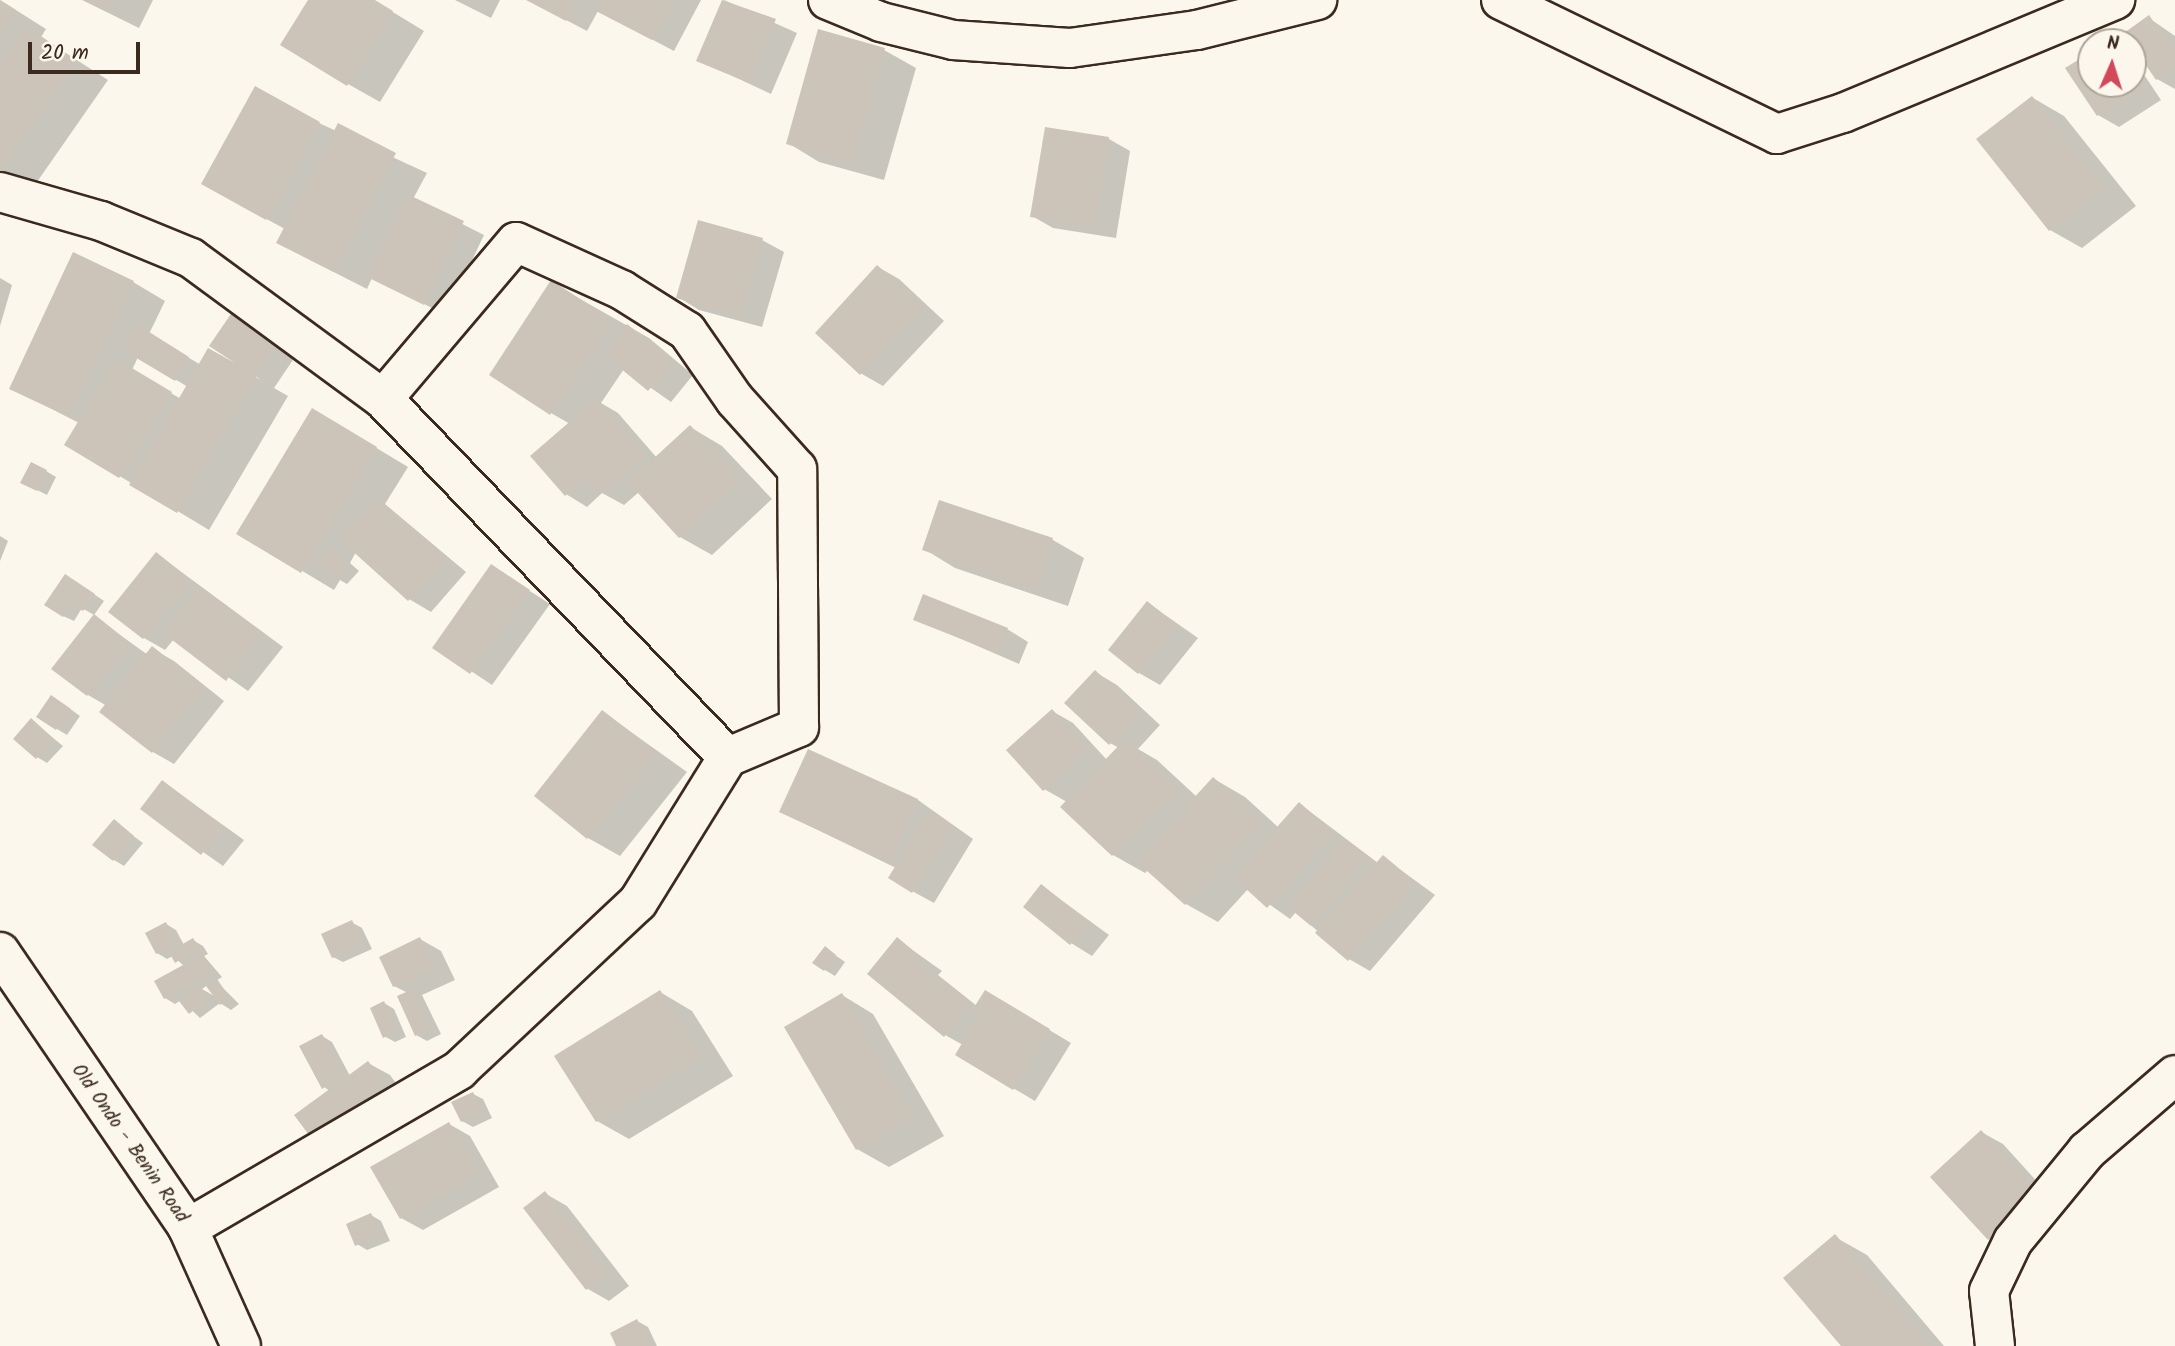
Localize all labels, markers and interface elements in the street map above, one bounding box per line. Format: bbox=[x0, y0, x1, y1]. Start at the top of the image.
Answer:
scale bar bbox=[32, 28, 144, 72]
north arrow bbox=[2077, 28, 2147, 98]
text: N bbox=[2106, 29, 2120, 59]
text: 20 m bbox=[41, 37, 89, 70]
street label: Old Ondo - Benin Road bbox=[66, 1060, 192, 1228]

